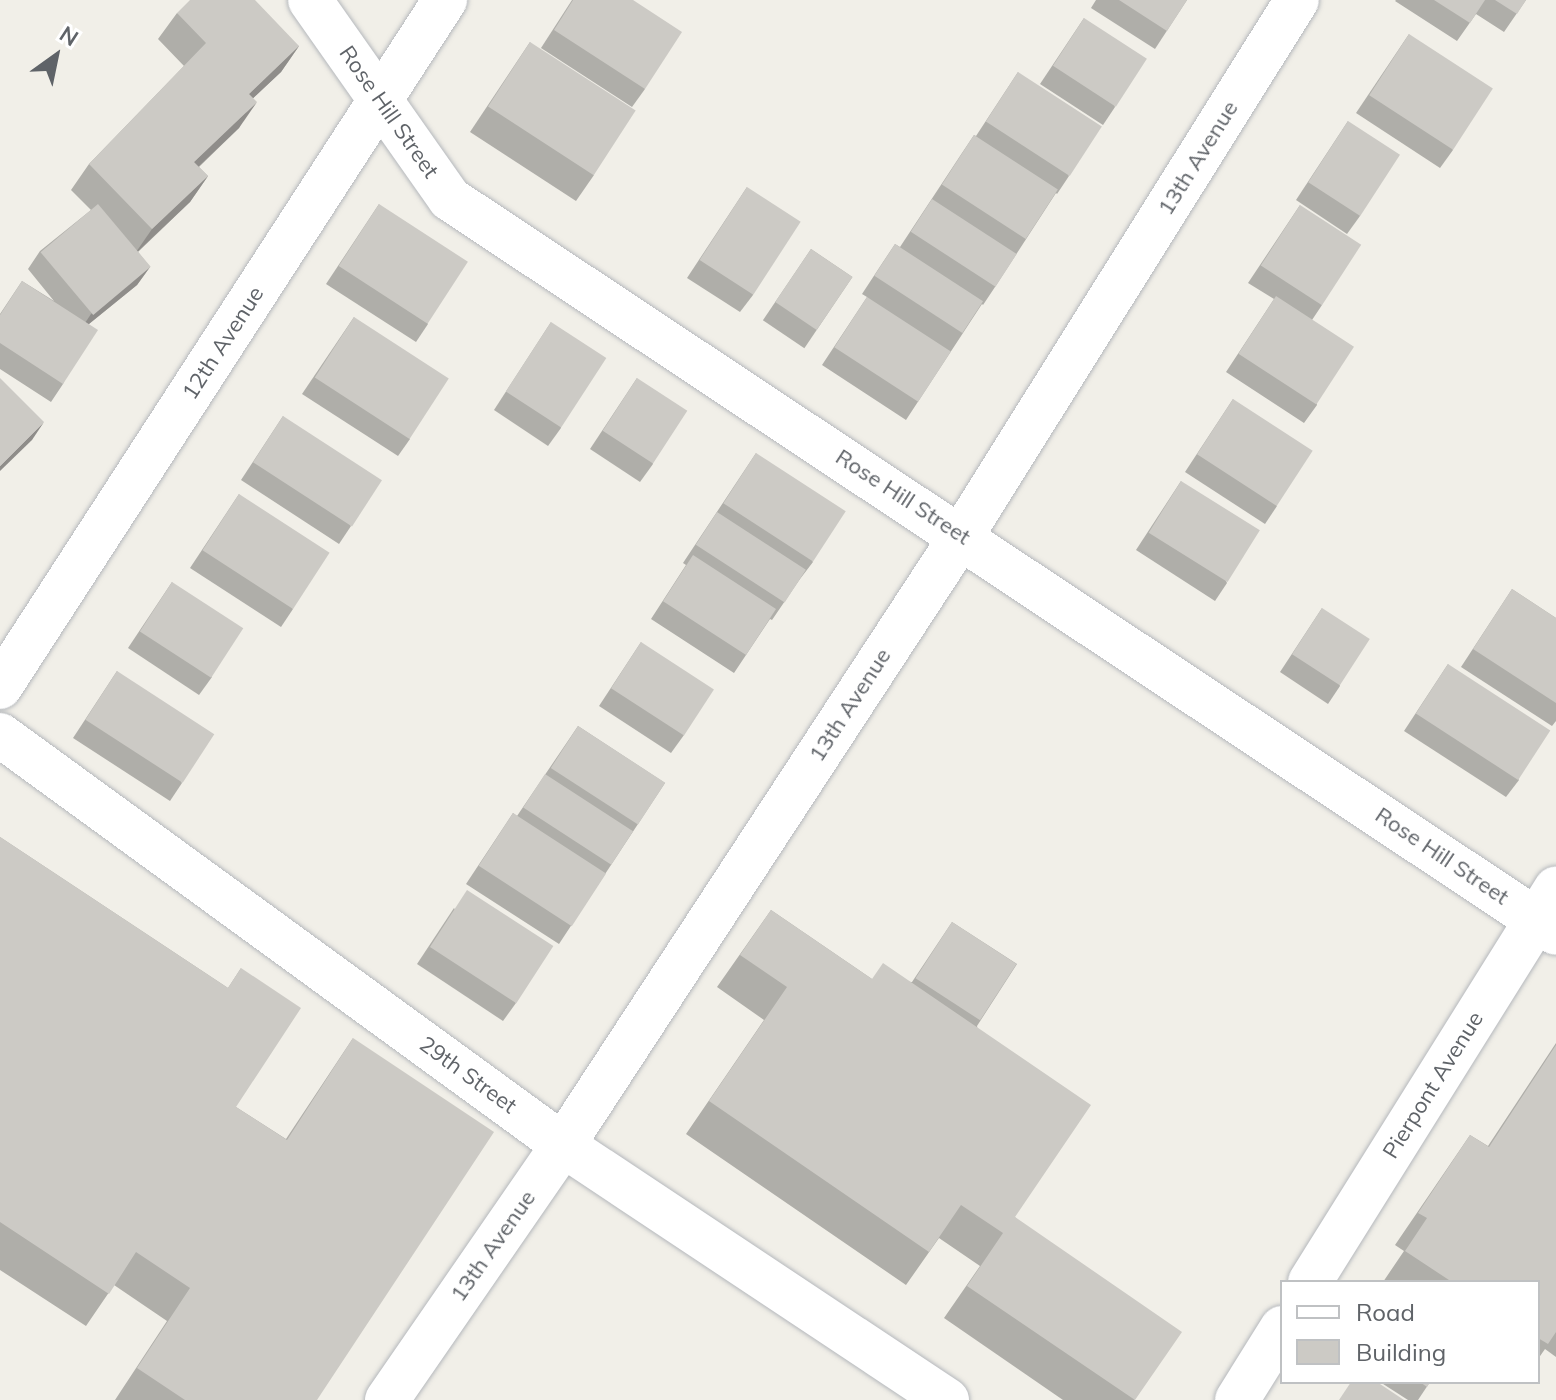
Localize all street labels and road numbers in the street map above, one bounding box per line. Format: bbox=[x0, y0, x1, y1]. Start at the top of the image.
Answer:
street label: Rose Hill Street bbox=[334, 41, 444, 183]
street label: 13th Avenue bbox=[1153, 96, 1243, 220]
street label: 12th Avenue bbox=[177, 282, 269, 404]
street label: Rose Hill Street bbox=[831, 444, 975, 550]
street label: 13th Avenue bbox=[804, 644, 896, 766]
street label: Rose Hill Street bbox=[1370, 802, 1514, 910]
street label: Pierpont Avenue bbox=[1377, 1007, 1489, 1163]
street label: 29th Street bbox=[414, 1031, 522, 1119]
street label: 13th Avenue bbox=[445, 1185, 541, 1307]

